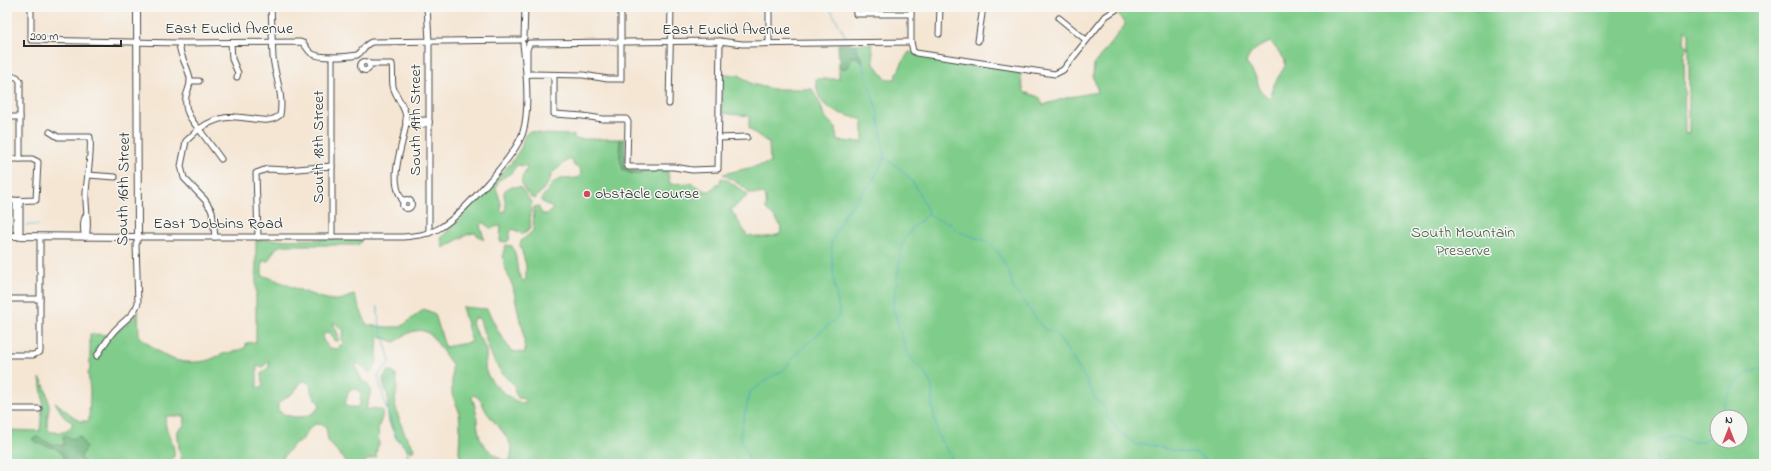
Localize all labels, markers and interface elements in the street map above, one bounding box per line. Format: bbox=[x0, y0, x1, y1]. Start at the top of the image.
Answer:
street label: East Euclid Avenue bbox=[165, 17, 294, 41]
street label: East Euclid Avenue bbox=[662, 18, 791, 42]
scale bar bbox=[24, 22, 121, 48]
text: 200 m bbox=[30, 28, 59, 46]
street label: South 19th Street bbox=[404, 63, 428, 176]
street label: South 18th Street bbox=[307, 90, 331, 204]
street label: South 16th Street bbox=[111, 131, 137, 246]
place label: obstacle course bbox=[595, 182, 700, 206]
marker: obstacle course bbox=[582, 189, 592, 199]
street label: East Dobbins Road bbox=[153, 212, 283, 236]
park label: South Mountain Preserve bbox=[1411, 221, 1515, 263]
north arrow bbox=[1709, 409, 1749, 449]
text: N bbox=[1725, 412, 1733, 428]

